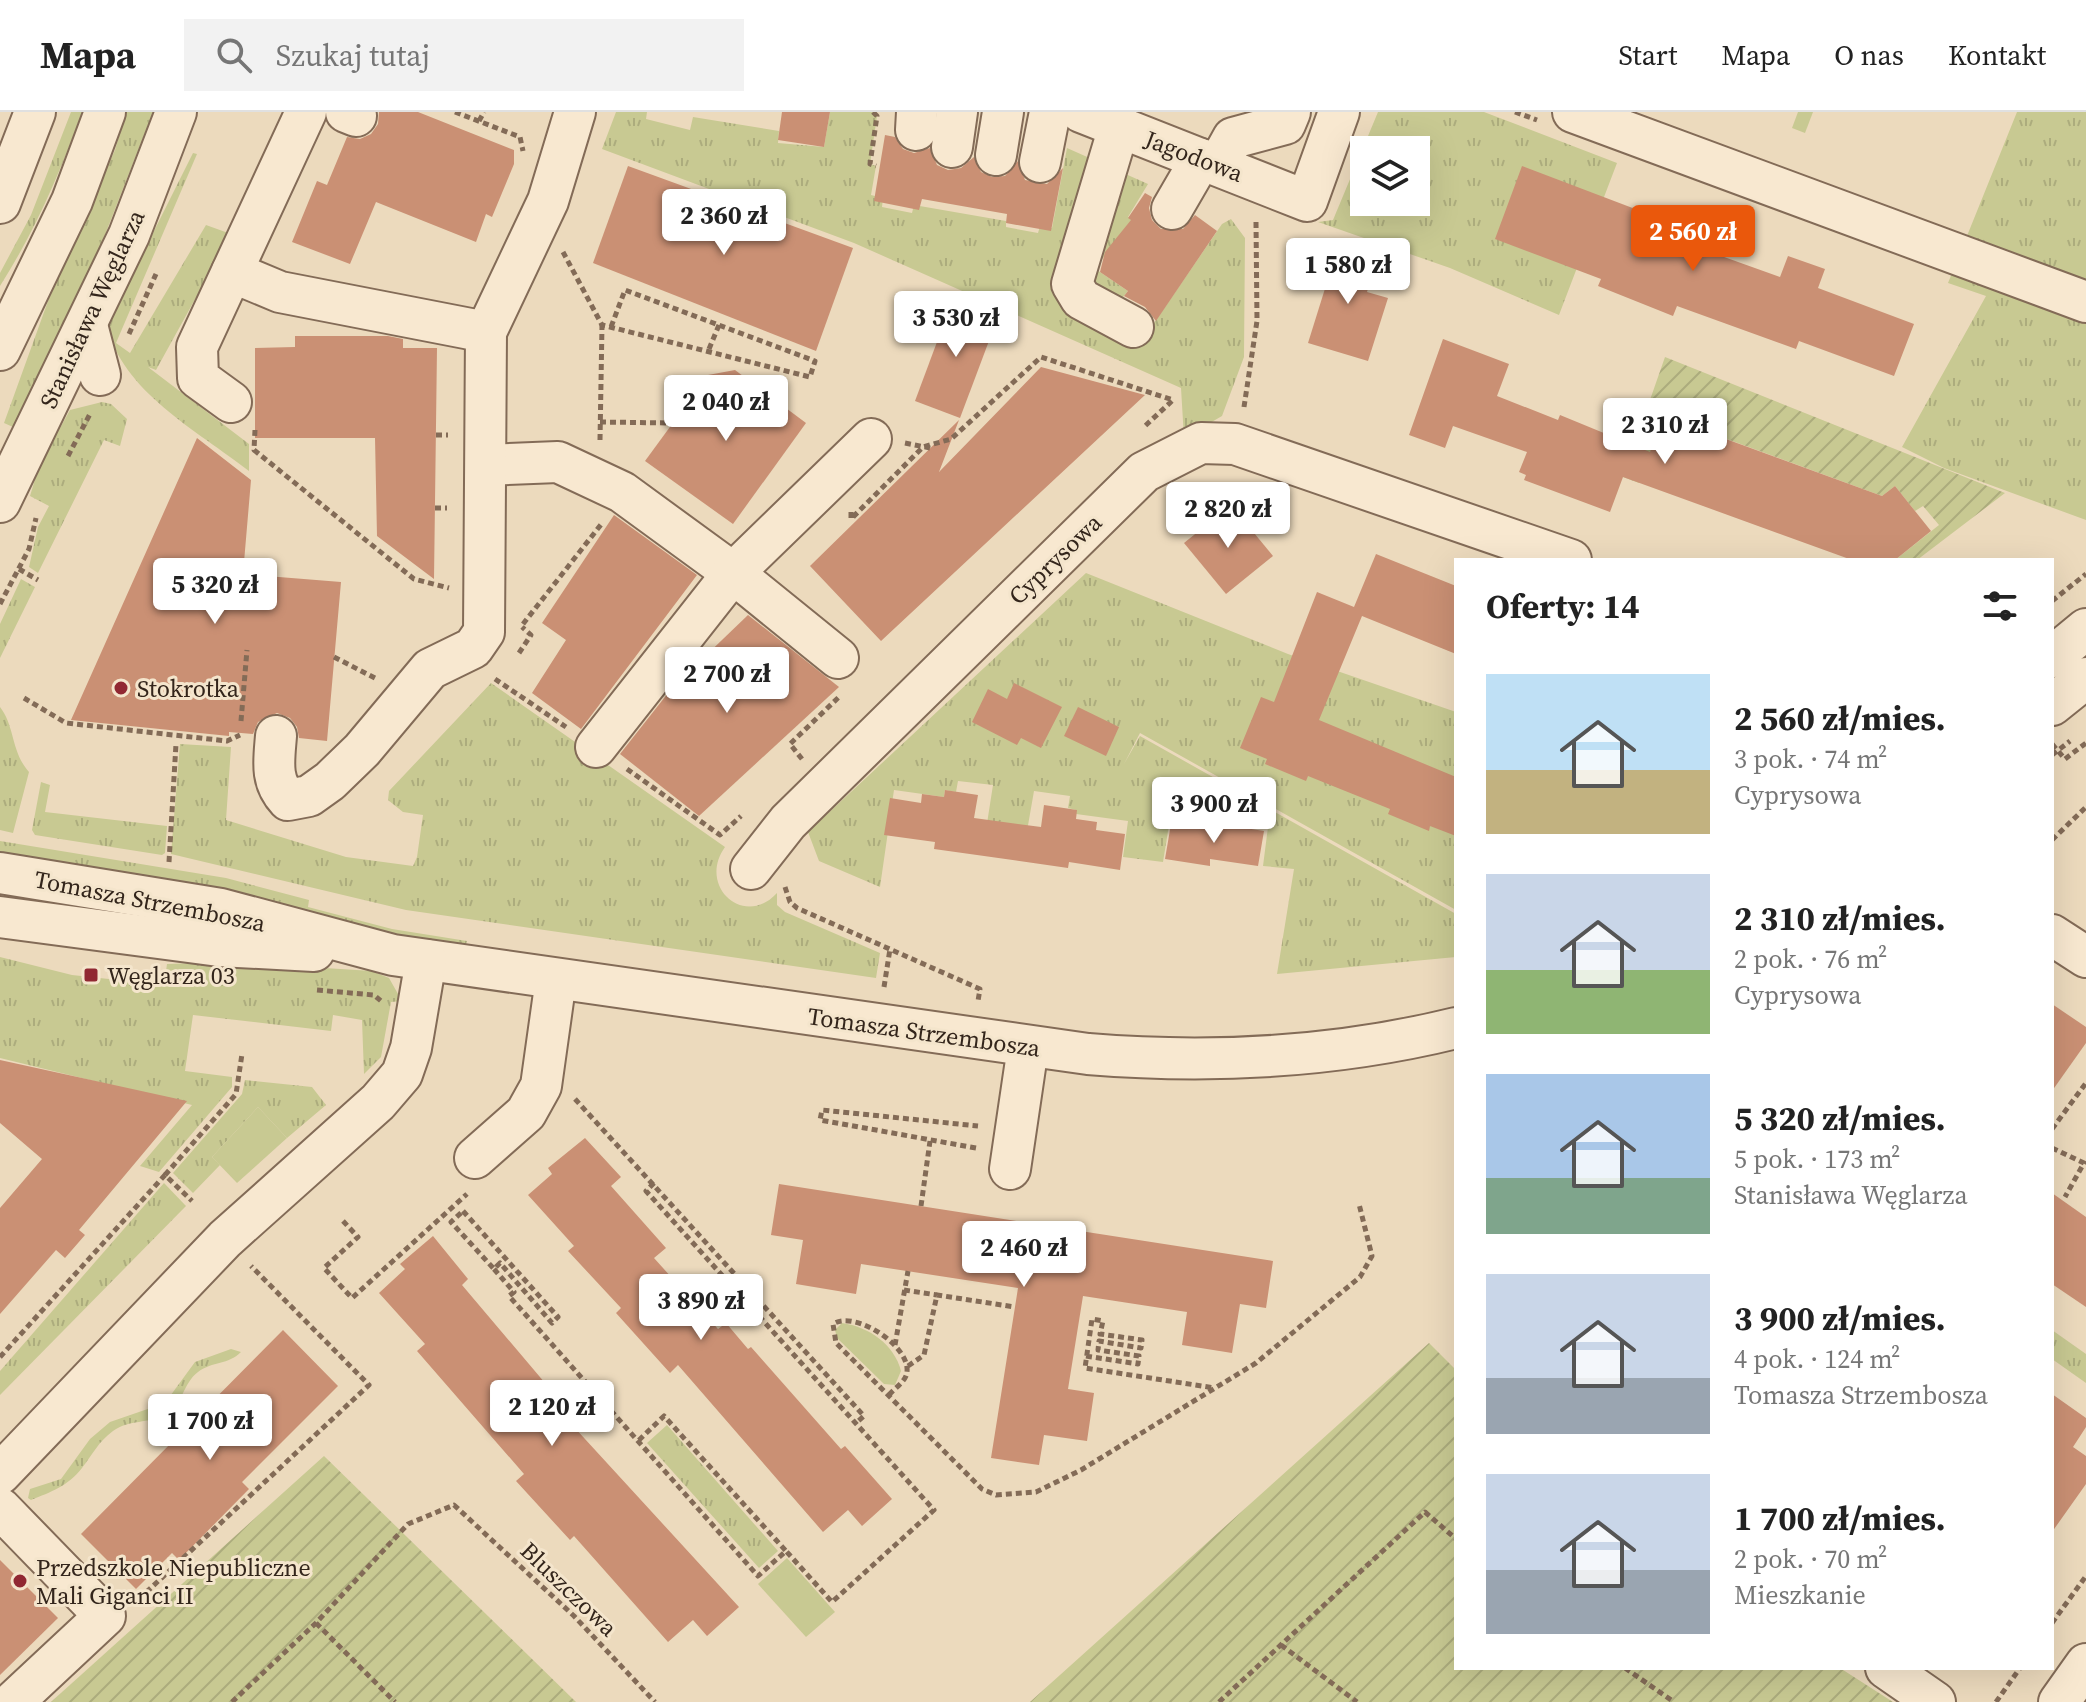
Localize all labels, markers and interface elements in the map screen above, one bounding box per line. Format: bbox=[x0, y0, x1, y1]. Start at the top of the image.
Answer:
search box bbox=[184, 19, 744, 91]
text: Mapa bbox=[40, 29, 136, 81]
icon: search bbox=[212, 33, 256, 77]
text: Szukaj tutaj bbox=[276, 35, 430, 76]
text: Start bbox=[1618, 36, 1677, 74]
text: Mapa bbox=[1721, 36, 1790, 74]
text: O nas bbox=[1834, 36, 1904, 74]
text: Kontakt bbox=[1948, 36, 2046, 74]
street label: Jagodowa bbox=[1139, 122, 1249, 190]
map controls bbox=[1350, 136, 1430, 216]
button: layers bbox=[1350, 136, 1430, 216]
pin: 2 360 zł bbox=[641, 189, 807, 257]
text: 2 360 zł bbox=[680, 197, 768, 233]
street label: Stanisława Węglarza bbox=[31, 204, 153, 414]
pin: 2 560 zł bbox=[1610, 205, 1776, 273]
text: 2 560 zł bbox=[1649, 213, 1737, 249]
pin: 1 580 zł bbox=[1265, 238, 1431, 306]
text: 1 580 zł bbox=[1304, 246, 1392, 282]
pin: 3 530 zł bbox=[873, 291, 1039, 359]
text: 3 530 zł bbox=[912, 299, 1000, 335]
pin: 2 040 zł bbox=[643, 375, 809, 443]
text: 2 040 zł bbox=[682, 383, 770, 419]
pin: 2 310 zł bbox=[1582, 398, 1748, 466]
text: 2 310 zł bbox=[1621, 406, 1709, 442]
pin: 2 820 zł bbox=[1145, 482, 1311, 550]
text: 2 820 zł bbox=[1184, 490, 1272, 526]
street label: Cyprysowa bbox=[1001, 506, 1109, 612]
pin: 5 320 zł bbox=[132, 558, 298, 626]
text: 5 320 zł bbox=[171, 566, 259, 602]
text: Oferty: 14 bbox=[1486, 583, 1640, 629]
icon: filters bbox=[1978, 584, 2022, 628]
pin: 2 700 zł bbox=[644, 647, 810, 715]
text: 2 700 zł bbox=[683, 655, 771, 691]
place label: Stokrotka bbox=[137, 672, 240, 705]
marker: Stokrotka bbox=[112, 679, 130, 697]
text: 2 560 zł/mies. bbox=[1734, 695, 1946, 741]
icon: home bbox=[1550, 706, 1646, 802]
text: 3 pok. · 74 m² bbox=[1734, 741, 1887, 777]
pin: 3 900 zł bbox=[1131, 777, 1297, 845]
text: Cyprysowa bbox=[1734, 777, 1861, 813]
text: 3 900 zł bbox=[1170, 785, 1258, 821]
street label: Tomasza Strzembosza bbox=[32, 862, 269, 940]
text: 2 310 zł/mies. bbox=[1734, 895, 1946, 941]
icon: home bbox=[1550, 906, 1646, 1002]
text: 2 pok. · 76 m² bbox=[1734, 941, 1887, 977]
place label: Węglarza 03 bbox=[107, 959, 235, 992]
marker: Węglarza 03 bbox=[82, 966, 100, 984]
text: Cyprysowa bbox=[1734, 977, 1861, 1013]
street label: Tomasza Strzembosza bbox=[806, 999, 1043, 1065]
text: 5 320 zł/mies. bbox=[1734, 1095, 1946, 1141]
icon: home bbox=[1550, 1106, 1646, 1202]
text: 5 pok. · 173 m² bbox=[1734, 1141, 1900, 1177]
text: Stanisława Węglarza bbox=[1734, 1177, 1968, 1213]
pin: 2 460 zł bbox=[941, 1221, 1107, 1289]
text: 2 460 zł bbox=[980, 1229, 1068, 1265]
pin: 3 890 zł bbox=[618, 1274, 784, 1342]
text: 3 890 zł bbox=[657, 1282, 745, 1318]
text: 3 900 zł/mies. bbox=[1734, 1295, 1946, 1341]
icon: home bbox=[1550, 1306, 1646, 1402]
text: 4 pok. · 124 m² bbox=[1734, 1341, 1900, 1377]
text: Tomasza Strzembosza bbox=[1734, 1377, 1988, 1413]
pin: 2 120 zł bbox=[469, 1380, 635, 1448]
text: 2 120 zł bbox=[508, 1388, 596, 1424]
pin: 1 700 zł bbox=[127, 1394, 293, 1462]
text: 1 700 zł bbox=[166, 1402, 254, 1438]
text: 1 700 zł/mies. bbox=[1734, 1495, 1946, 1541]
icon: home bbox=[1550, 1506, 1646, 1602]
street label: Bluszczowa bbox=[513, 1534, 625, 1644]
text: 2 pok. · 70 m² bbox=[1734, 1541, 1887, 1577]
place label: Przedszkole Niepubliczne Mali Giganci II bbox=[36, 1551, 311, 1612]
marker: Przedszkole Niepubliczne Mali Giganci II bbox=[11, 1572, 29, 1590]
text: Mieszkanie bbox=[1734, 1577, 1866, 1613]

